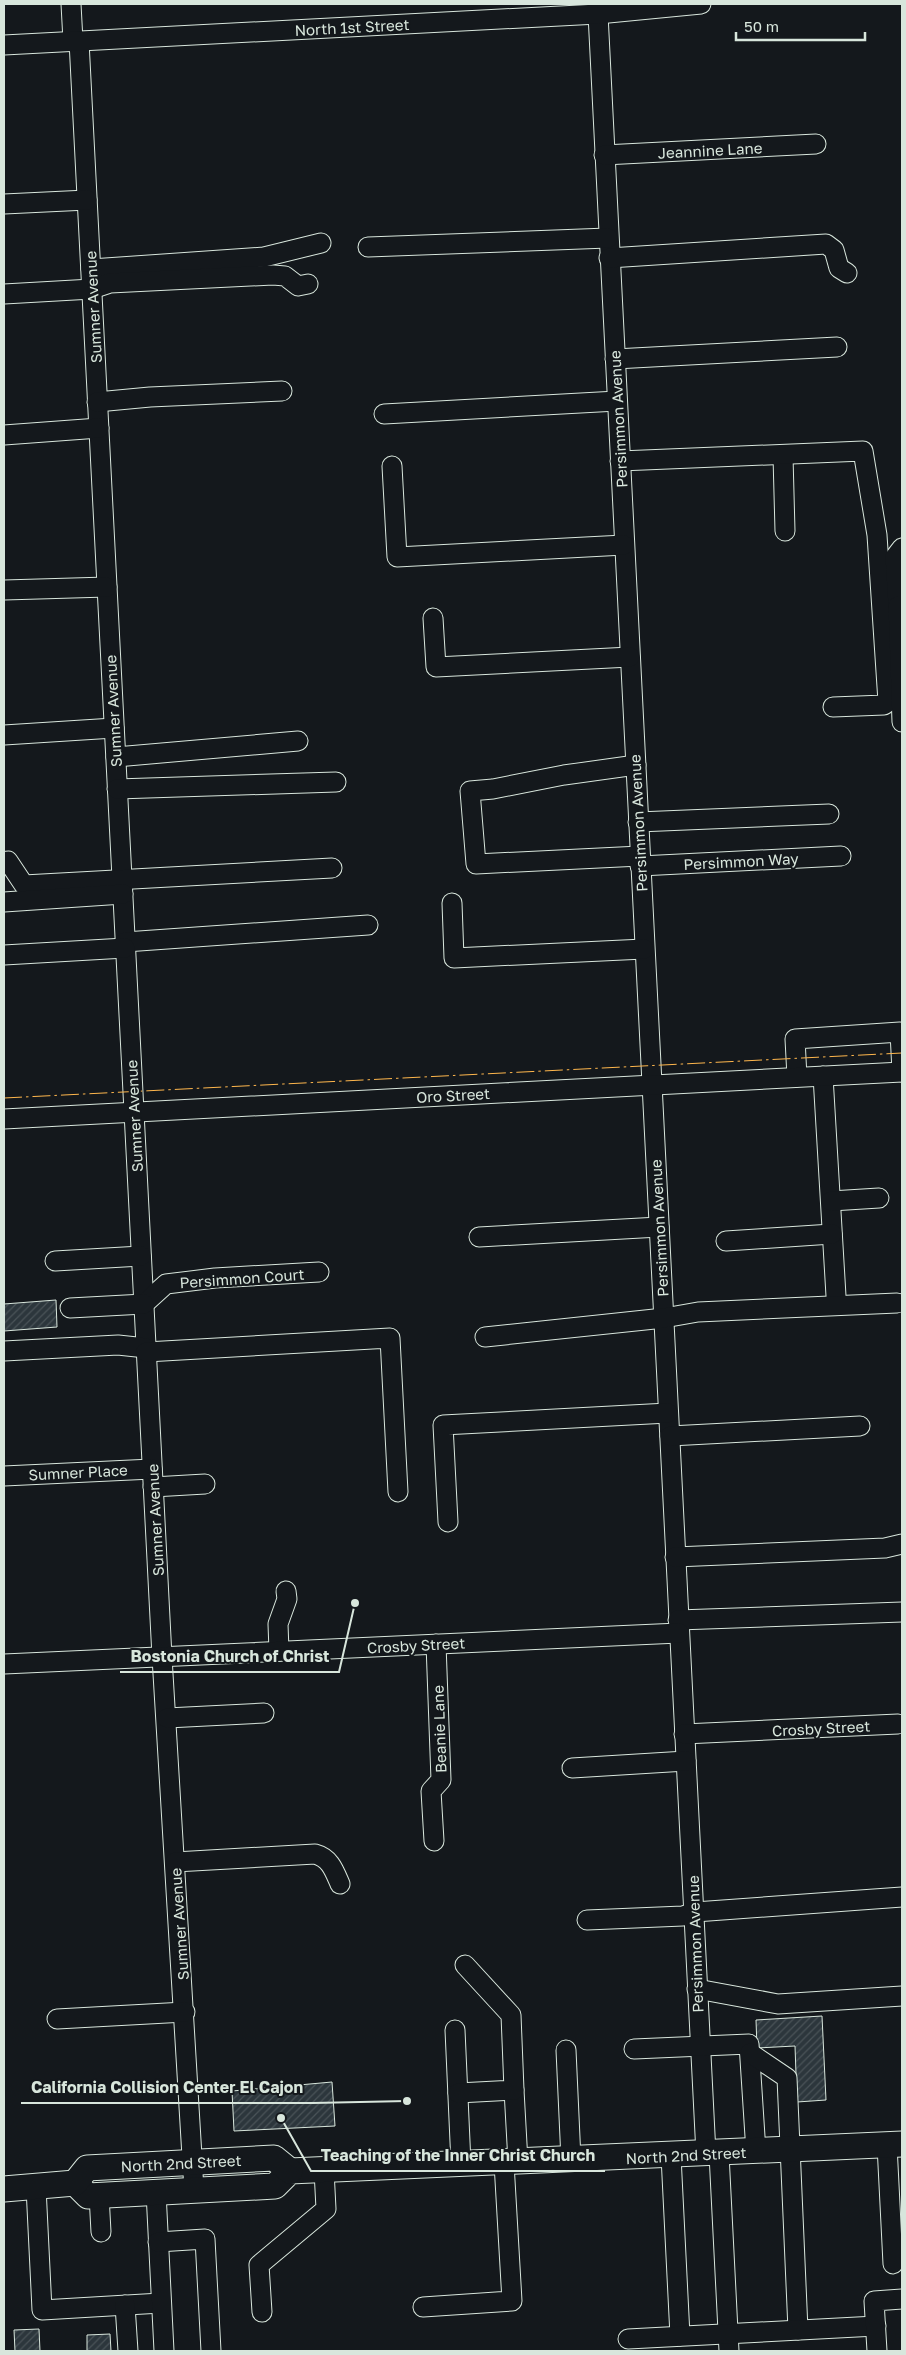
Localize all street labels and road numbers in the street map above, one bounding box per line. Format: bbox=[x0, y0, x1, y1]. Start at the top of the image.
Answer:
street label: North 1st Street bbox=[294, 15, 410, 39]
street label: Jeannine Lane bbox=[657, 138, 763, 162]
street label: Sumner Avenue bbox=[81, 250, 105, 364]
street label: Persimmon Avenue bbox=[605, 349, 631, 488]
street label: Sumner Avenue bbox=[101, 654, 125, 768]
street label: Persimmon Avenue bbox=[625, 753, 651, 892]
street label: Persimmon Way bbox=[683, 849, 800, 873]
street label: Sumner Avenue bbox=[122, 1059, 146, 1173]
street label: Oro Street bbox=[416, 1084, 490, 1106]
street label: Persimmon Avenue bbox=[646, 1158, 672, 1297]
street label: Persimmon Court bbox=[179, 1265, 305, 1291]
street label: Sumner Place bbox=[28, 1460, 128, 1484]
street label: Sumner Avenue bbox=[143, 1463, 167, 1577]
street label: Crosby Street bbox=[366, 1633, 466, 1657]
street label: Beanie Lane bbox=[428, 1684, 450, 1773]
street label: Crosby Street bbox=[771, 1716, 871, 1740]
street label: Sumner Avenue bbox=[166, 1867, 192, 1981]
street label: Persimmon Avenue bbox=[684, 1875, 706, 2013]
street label: North 2nd Street bbox=[625, 2143, 747, 2167]
street label: North 2nd Street bbox=[120, 2151, 242, 2175]

